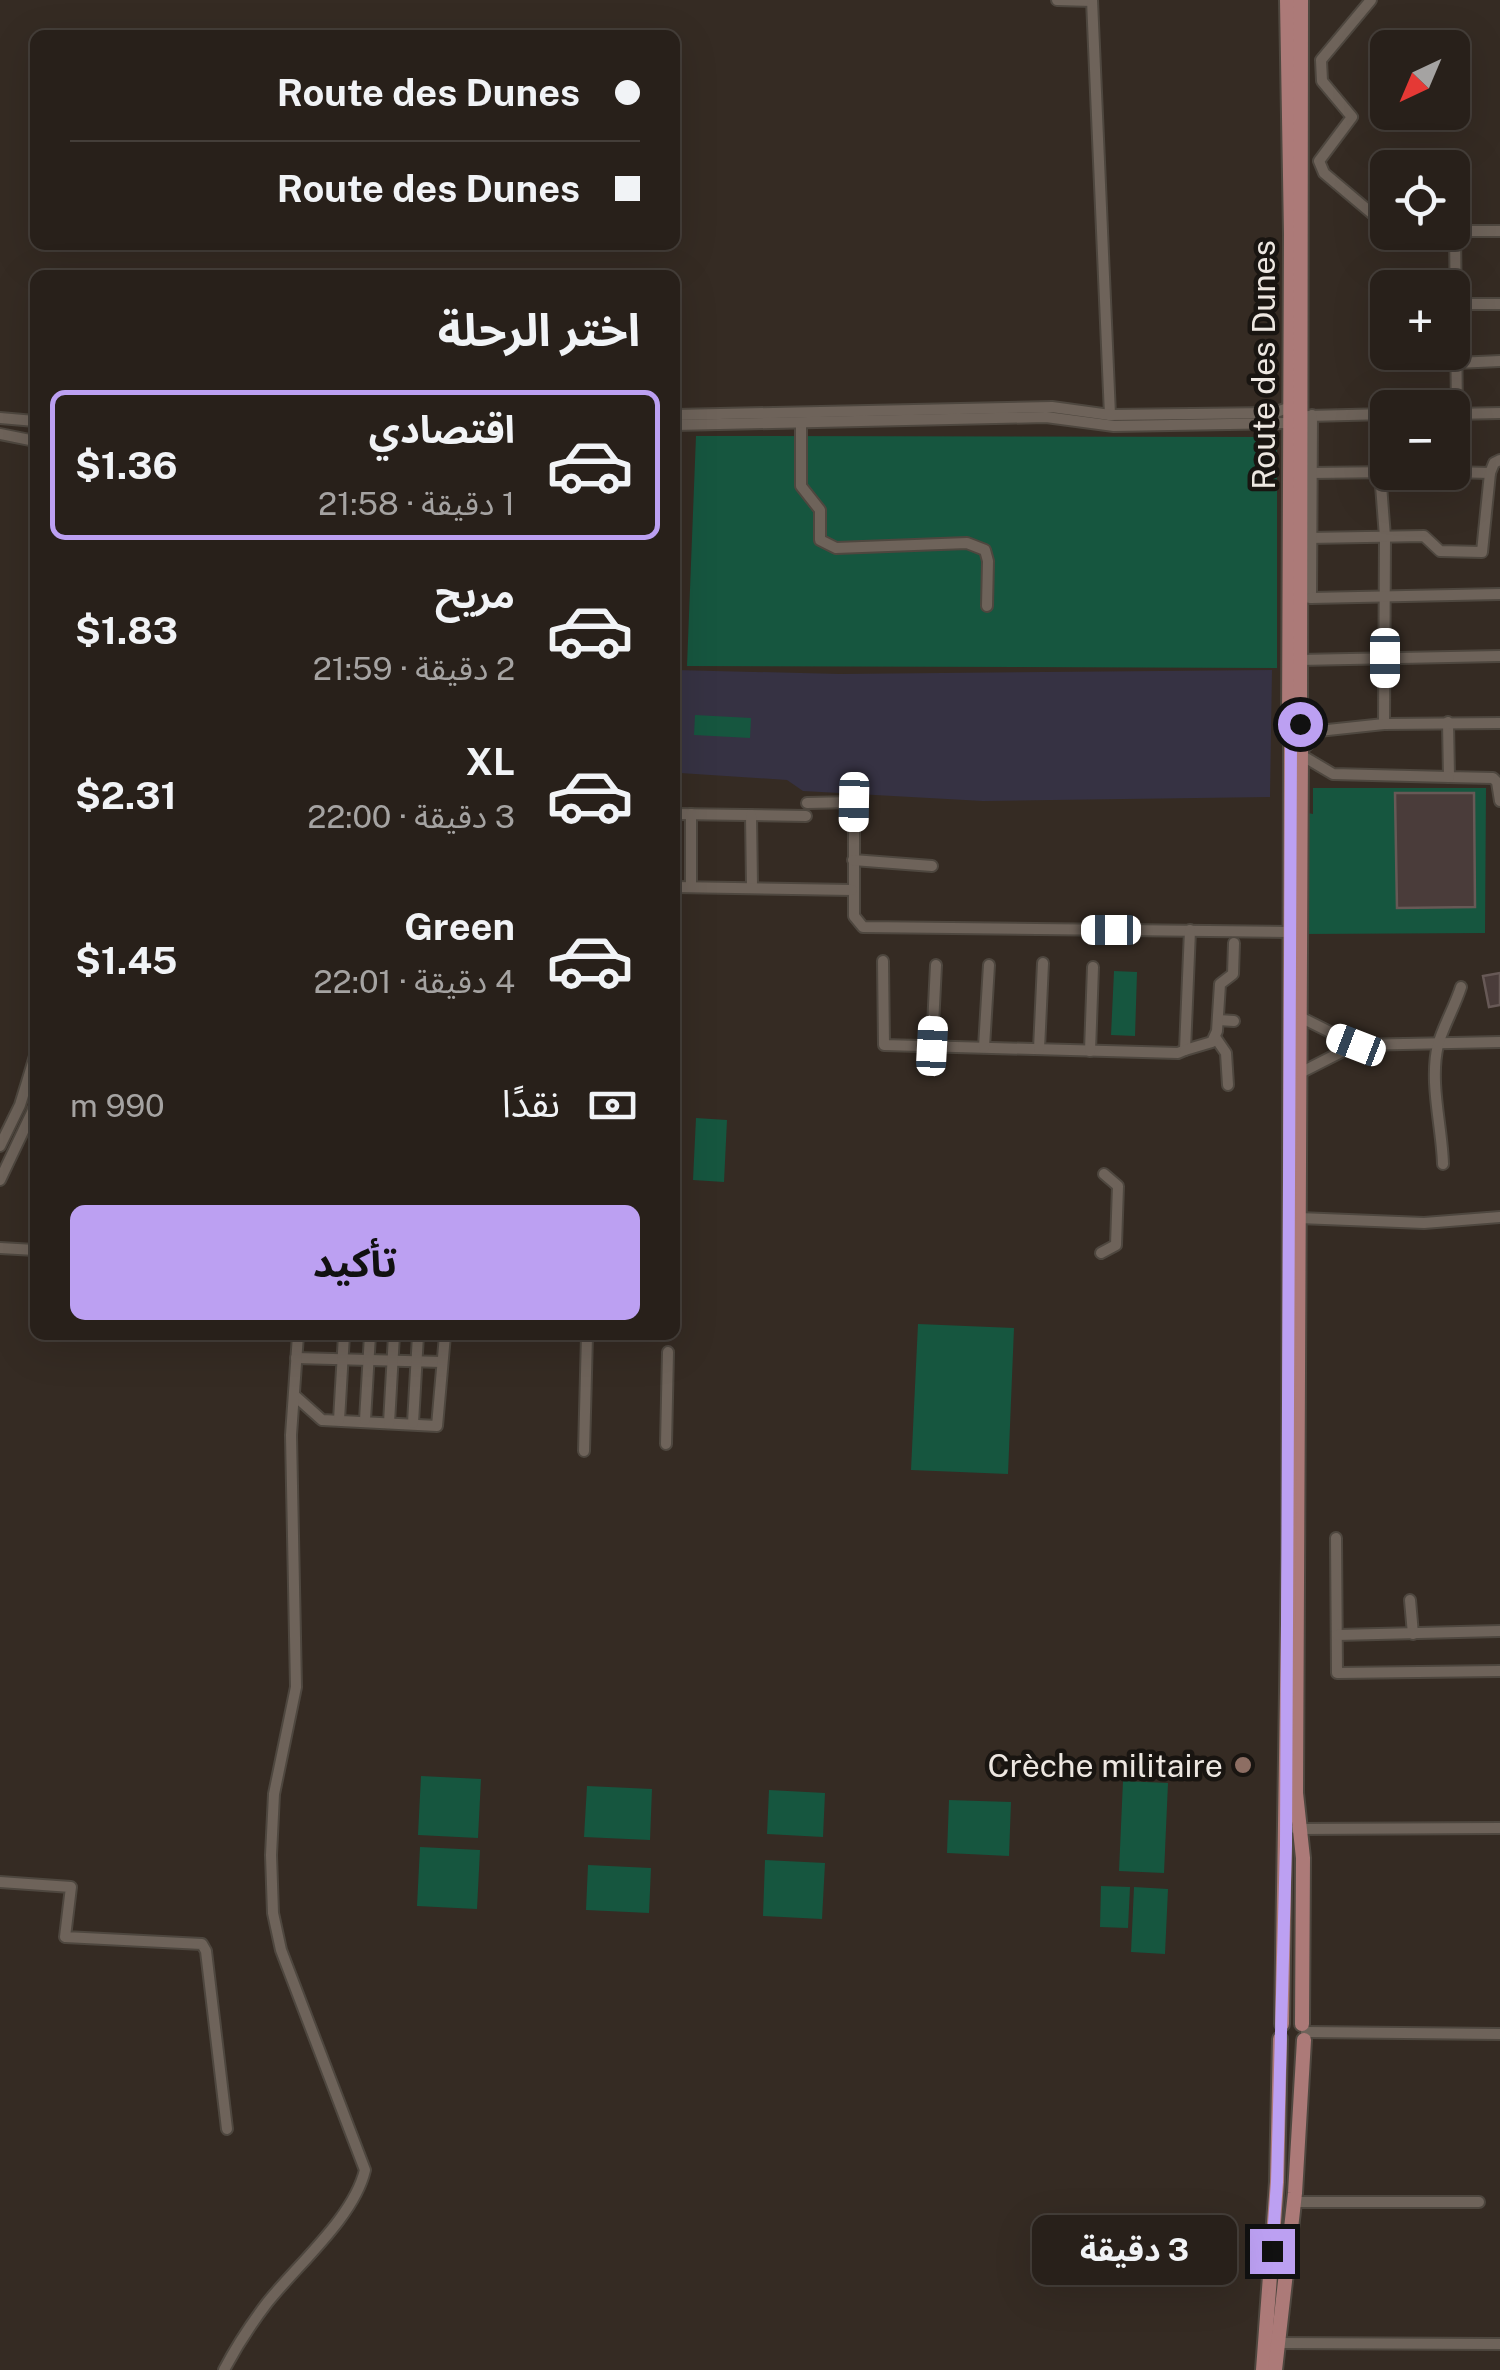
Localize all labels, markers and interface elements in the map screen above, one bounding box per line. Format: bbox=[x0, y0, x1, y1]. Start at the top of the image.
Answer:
north arrow bbox=[1370, 30, 1470, 130]
map controls bbox=[1370, 30, 1470, 490]
text: Route des Dunes bbox=[277, 70, 580, 115]
button: locate bbox=[1370, 150, 1470, 250]
text: Route des Dunes bbox=[277, 166, 580, 211]
street label: Route des Dunes bbox=[1245, 240, 1282, 490]
button: + bbox=[1370, 270, 1470, 370]
text: اختر الرحلة bbox=[438, 303, 640, 356]
button: − bbox=[1370, 390, 1470, 490]
text: اقتصادي bbox=[369, 407, 515, 452]
icon: car bbox=[545, 420, 635, 510]
text: $1.36 bbox=[75, 443, 178, 488]
text: 1 دقيقة · 21:58 bbox=[318, 485, 515, 522]
text: مريح bbox=[435, 572, 515, 617]
icon: car bbox=[545, 585, 635, 675]
text: $1.83 bbox=[75, 608, 178, 653]
car bbox=[1370, 628, 1400, 688]
text: 2 دقيقة · 21:59 bbox=[313, 650, 515, 687]
route start bbox=[1278, 702, 1323, 747]
text: XL bbox=[466, 739, 515, 784]
icon: car bbox=[545, 750, 635, 840]
car bbox=[838, 772, 870, 832]
text: $2.31 bbox=[75, 773, 177, 818]
text: 3 دقيقة · 22:00 bbox=[307, 798, 515, 835]
text: Green bbox=[404, 904, 515, 949]
icon: car bbox=[545, 915, 635, 1005]
car bbox=[1081, 915, 1141, 945]
text: $1.45 bbox=[75, 938, 177, 983]
text: 4 دقيقة · 22:01 bbox=[314, 963, 515, 1000]
car bbox=[915, 1015, 949, 1077]
car bbox=[1323, 1020, 1389, 1070]
icon: cash bbox=[585, 1078, 640, 1133]
text: نقدًا bbox=[502, 1081, 560, 1126]
text: 990 m bbox=[70, 1087, 165, 1124]
button: تأكيد bbox=[70, 1205, 640, 1320]
place label: Crèche militaire bbox=[987, 1747, 1223, 1784]
marker: Crèche militaire bbox=[1232, 1754, 1254, 1776]
callout: 3 دقيقة bbox=[1032, 2216, 1237, 2286]
route end bbox=[1250, 2229, 1295, 2274]
text: 3 دقيقة bbox=[1080, 2231, 1189, 2268]

